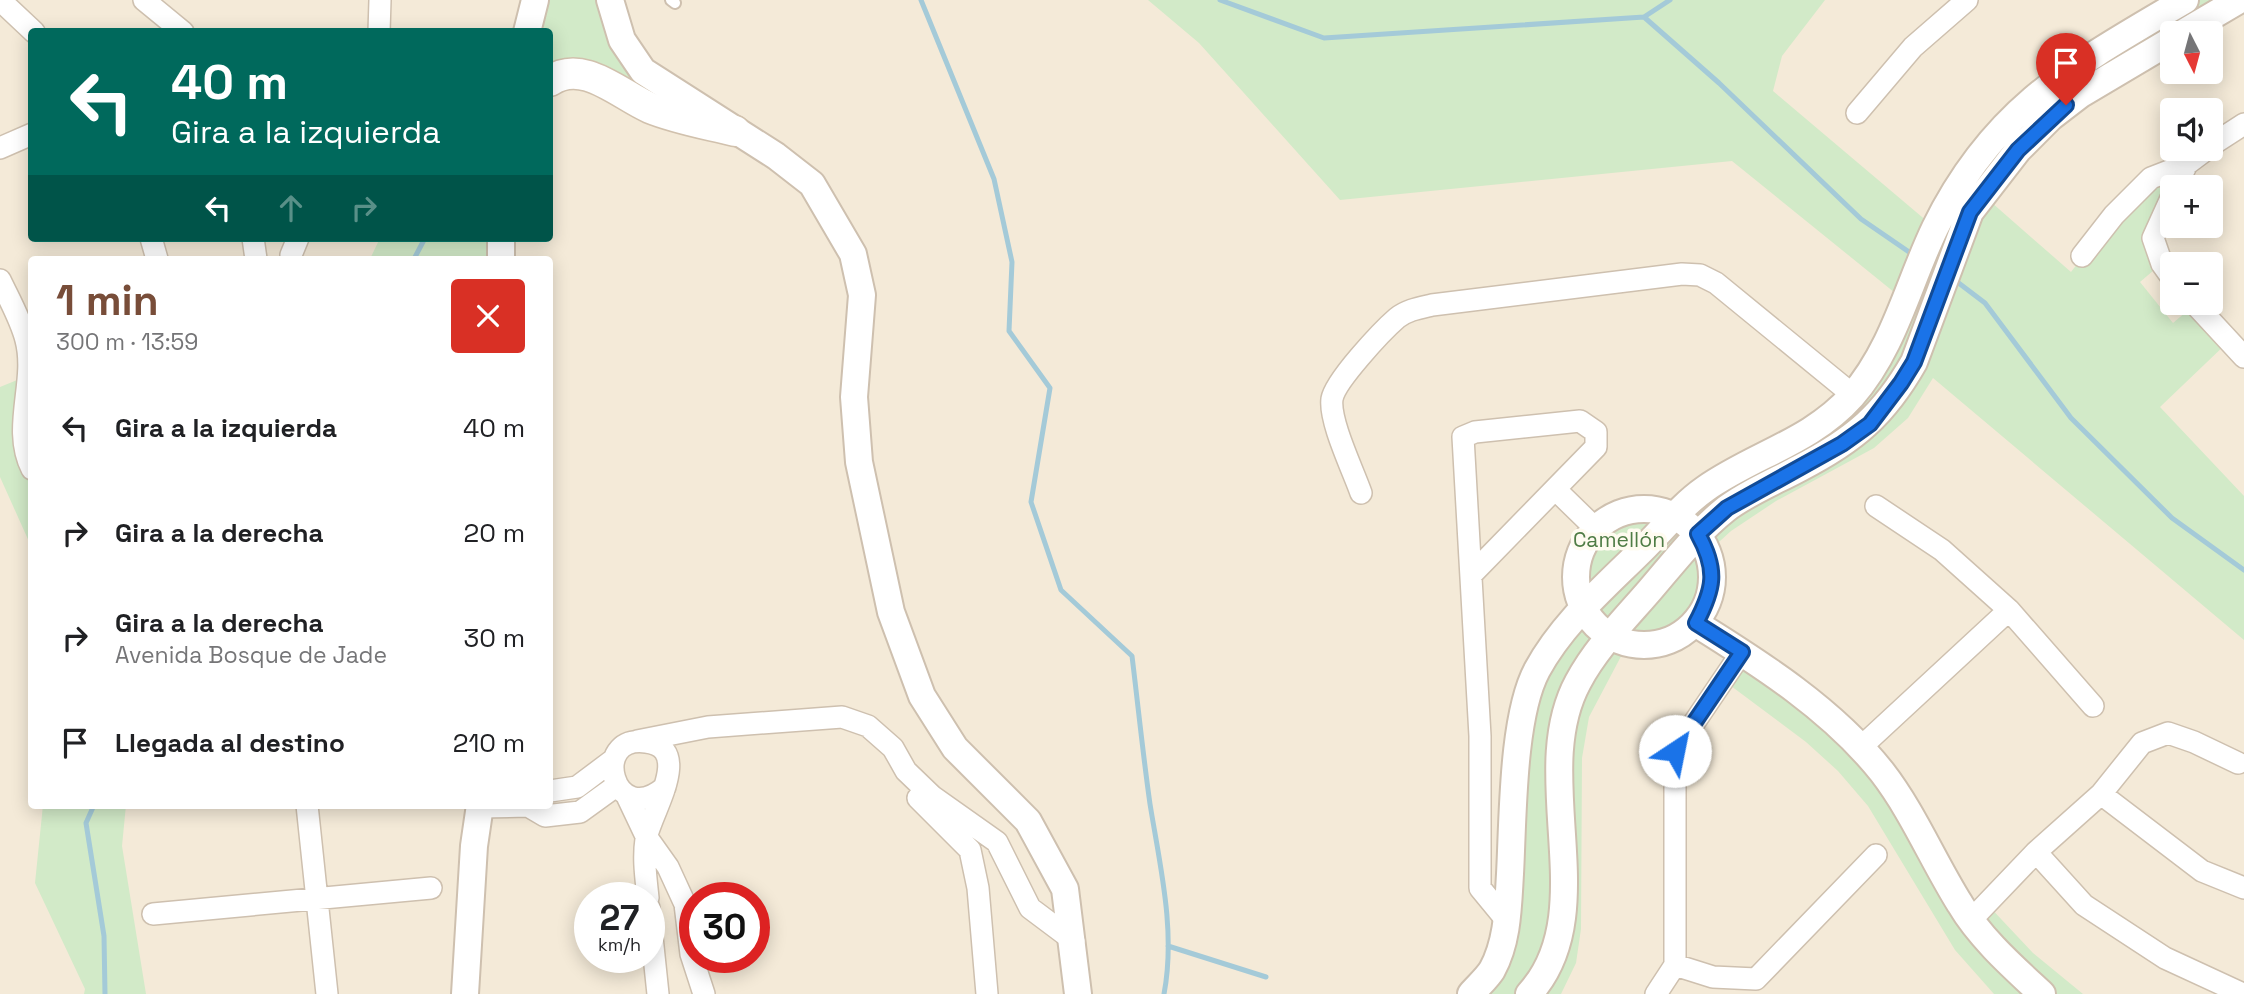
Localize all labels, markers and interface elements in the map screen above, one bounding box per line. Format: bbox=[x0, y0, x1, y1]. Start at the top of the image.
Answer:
north arrow bbox=[2160, 21, 2222, 84]
map controls bbox=[2160, 21, 2223, 315]
pin bbox=[2036, 33, 2096, 105]
icon: arrive bbox=[2047, 44, 2085, 82]
text: 40 m bbox=[171, 51, 288, 113]
icon: left bbox=[56, 56, 147, 147]
button: sound bbox=[2160, 98, 2223, 161]
text: Gira a la izquierda bbox=[171, 112, 441, 152]
button: + bbox=[2160, 175, 2223, 238]
icon: left bbox=[199, 189, 237, 227]
icon: ahead bbox=[272, 189, 310, 227]
icon: right bbox=[345, 189, 383, 227]
button: − bbox=[2160, 252, 2223, 315]
text: 1 min bbox=[56, 274, 159, 327]
button: close bbox=[451, 279, 525, 353]
text: 300 m · 13:59 bbox=[56, 327, 198, 357]
icon: left bbox=[56, 409, 94, 447]
text: Gira a la izquierda bbox=[115, 411, 337, 445]
text: 40 m bbox=[463, 411, 525, 445]
icon: right bbox=[56, 514, 94, 552]
text: Gira a la derecha bbox=[115, 516, 324, 550]
text: 20 m bbox=[464, 516, 525, 550]
park label: Camellón bbox=[1573, 526, 1665, 553]
text: Gira a la derecha bbox=[115, 606, 324, 640]
icon: right bbox=[56, 619, 94, 657]
text: 30 m bbox=[464, 621, 525, 655]
text: Avenida Bosque de Jade bbox=[115, 640, 387, 670]
position arrow bbox=[1638, 714, 1712, 788]
icon: arrive bbox=[56, 724, 94, 762]
text: Llegada al destino bbox=[115, 726, 345, 760]
text: 210 m bbox=[453, 726, 525, 760]
speed limit sign: 30 bbox=[679, 882, 770, 973]
text: 27 bbox=[600, 896, 639, 940]
text: km/h bbox=[598, 933, 641, 956]

